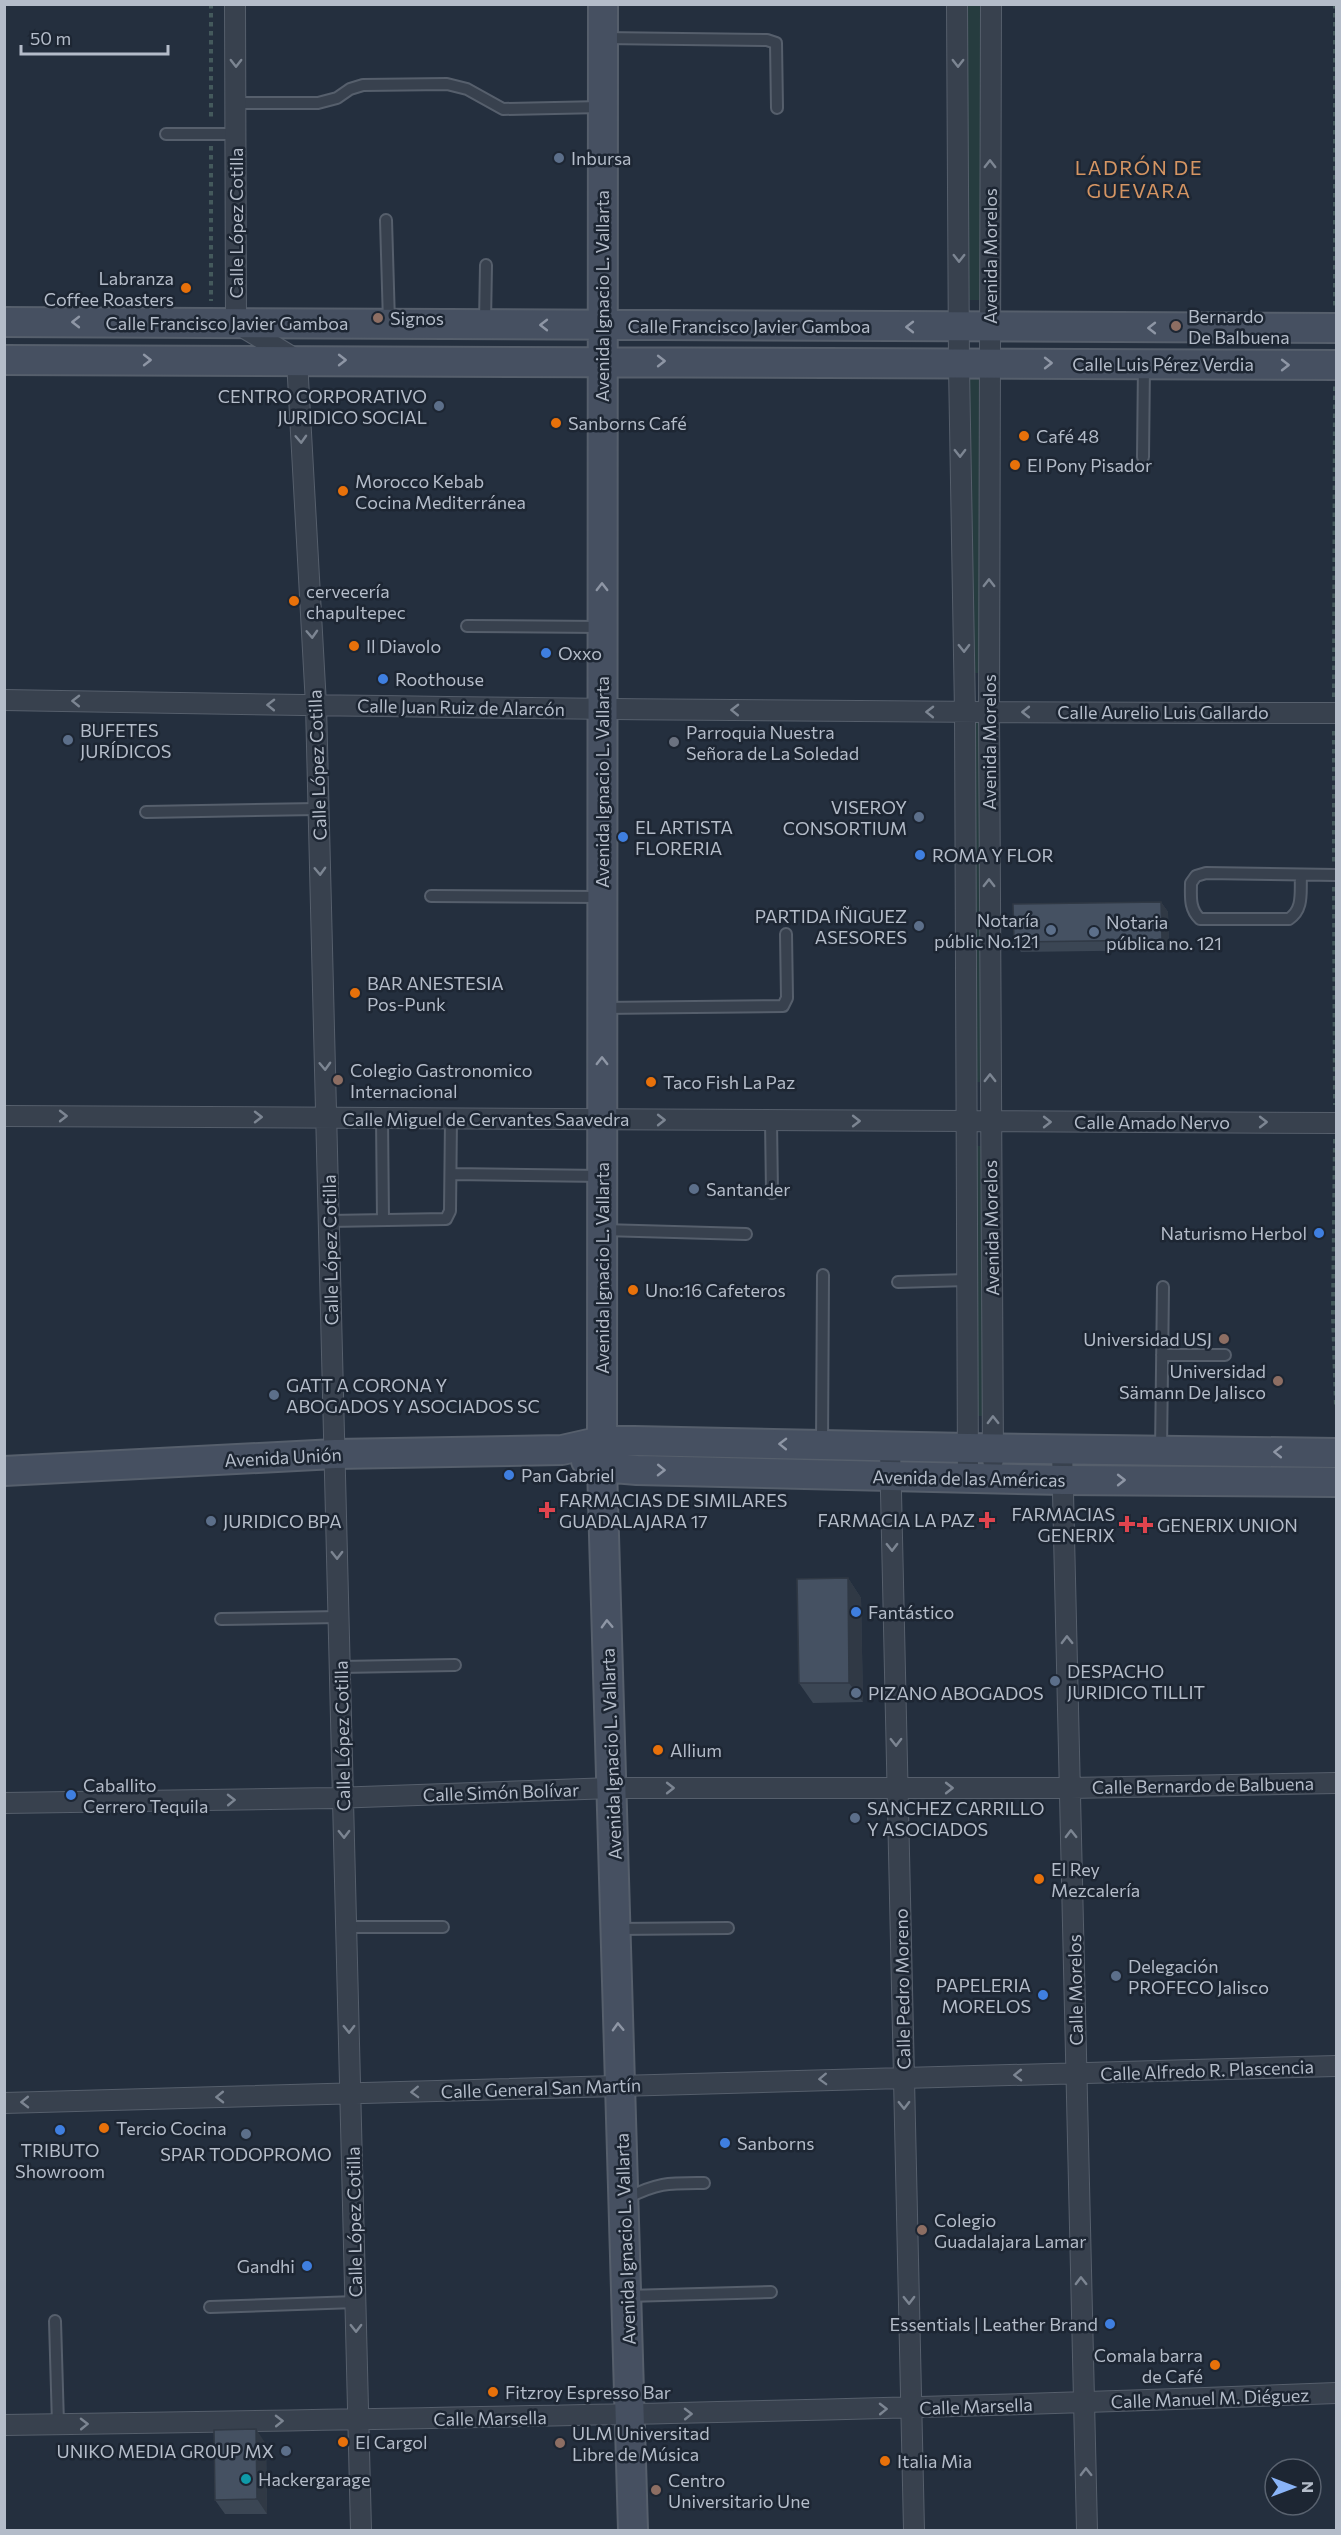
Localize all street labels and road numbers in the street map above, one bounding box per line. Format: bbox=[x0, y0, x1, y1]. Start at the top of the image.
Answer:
street label: Calle López Cotilla bbox=[225, 148, 247, 298]
street label: Avenida Morelos bbox=[979, 188, 1001, 324]
street label: Avenida Ignacio L. Vallarta bbox=[591, 190, 613, 402]
street label: Calle Francisco Javier Gamboa bbox=[105, 312, 349, 334]
street label: Calle Francisco Javier Gamboa bbox=[627, 315, 871, 337]
street label: Calle Luis Pérez Verdia bbox=[1072, 353, 1254, 375]
street label: Avenida Morelos bbox=[978, 674, 1000, 810]
street label: Avenida Ignacio L. Vallarta bbox=[591, 676, 613, 888]
street label: Calle López Cotilla bbox=[303, 689, 331, 841]
street label: Calle Juan Ruiz de Alarcón bbox=[357, 694, 565, 720]
street label: Calle Aurelio Luis Gallardo bbox=[1057, 701, 1269, 723]
street label: Calle Miguel de Cervantes Saavedra bbox=[343, 1108, 629, 1130]
street label: Calle Amado Nervo bbox=[1074, 1111, 1230, 1133]
street label: Avenida Morelos bbox=[979, 1160, 1003, 1296]
street label: Avenida Ignacio L. Vallarta bbox=[591, 1162, 613, 1374]
street label: Calle López Cotilla bbox=[318, 1174, 342, 1326]
street label: Avenida Unión bbox=[224, 1443, 342, 1471]
street label: Avenida de las Américas bbox=[872, 1465, 1066, 1491]
street label: Avenida Ignacio L. Vallarta bbox=[596, 1648, 626, 1860]
street label: Calle López Cotilla bbox=[330, 1660, 354, 1812]
street label: Calle Bernardo de Balbuena bbox=[1092, 1772, 1314, 1798]
street label: Calle Simón Bolívar bbox=[422, 1778, 580, 1806]
street label: Calle Pedro Moreno bbox=[890, 1908, 914, 2070]
street label: Calle Morelos bbox=[1063, 1934, 1087, 2046]
street label: Calle Alfredo R. Plascencia bbox=[1100, 2055, 1314, 2085]
street label: Calle General San Martín bbox=[440, 2074, 642, 2102]
street label: Avenida Ignacio L. Vallarta bbox=[610, 2133, 640, 2345]
street label: Calle López Cotilla bbox=[342, 2146, 366, 2298]
street label: Calle Manuel M. Diéguez bbox=[1110, 2384, 1310, 2412]
street label: Calle Marsella bbox=[919, 2393, 1033, 2419]
street label: Calle Marsella bbox=[433, 2406, 547, 2430]

